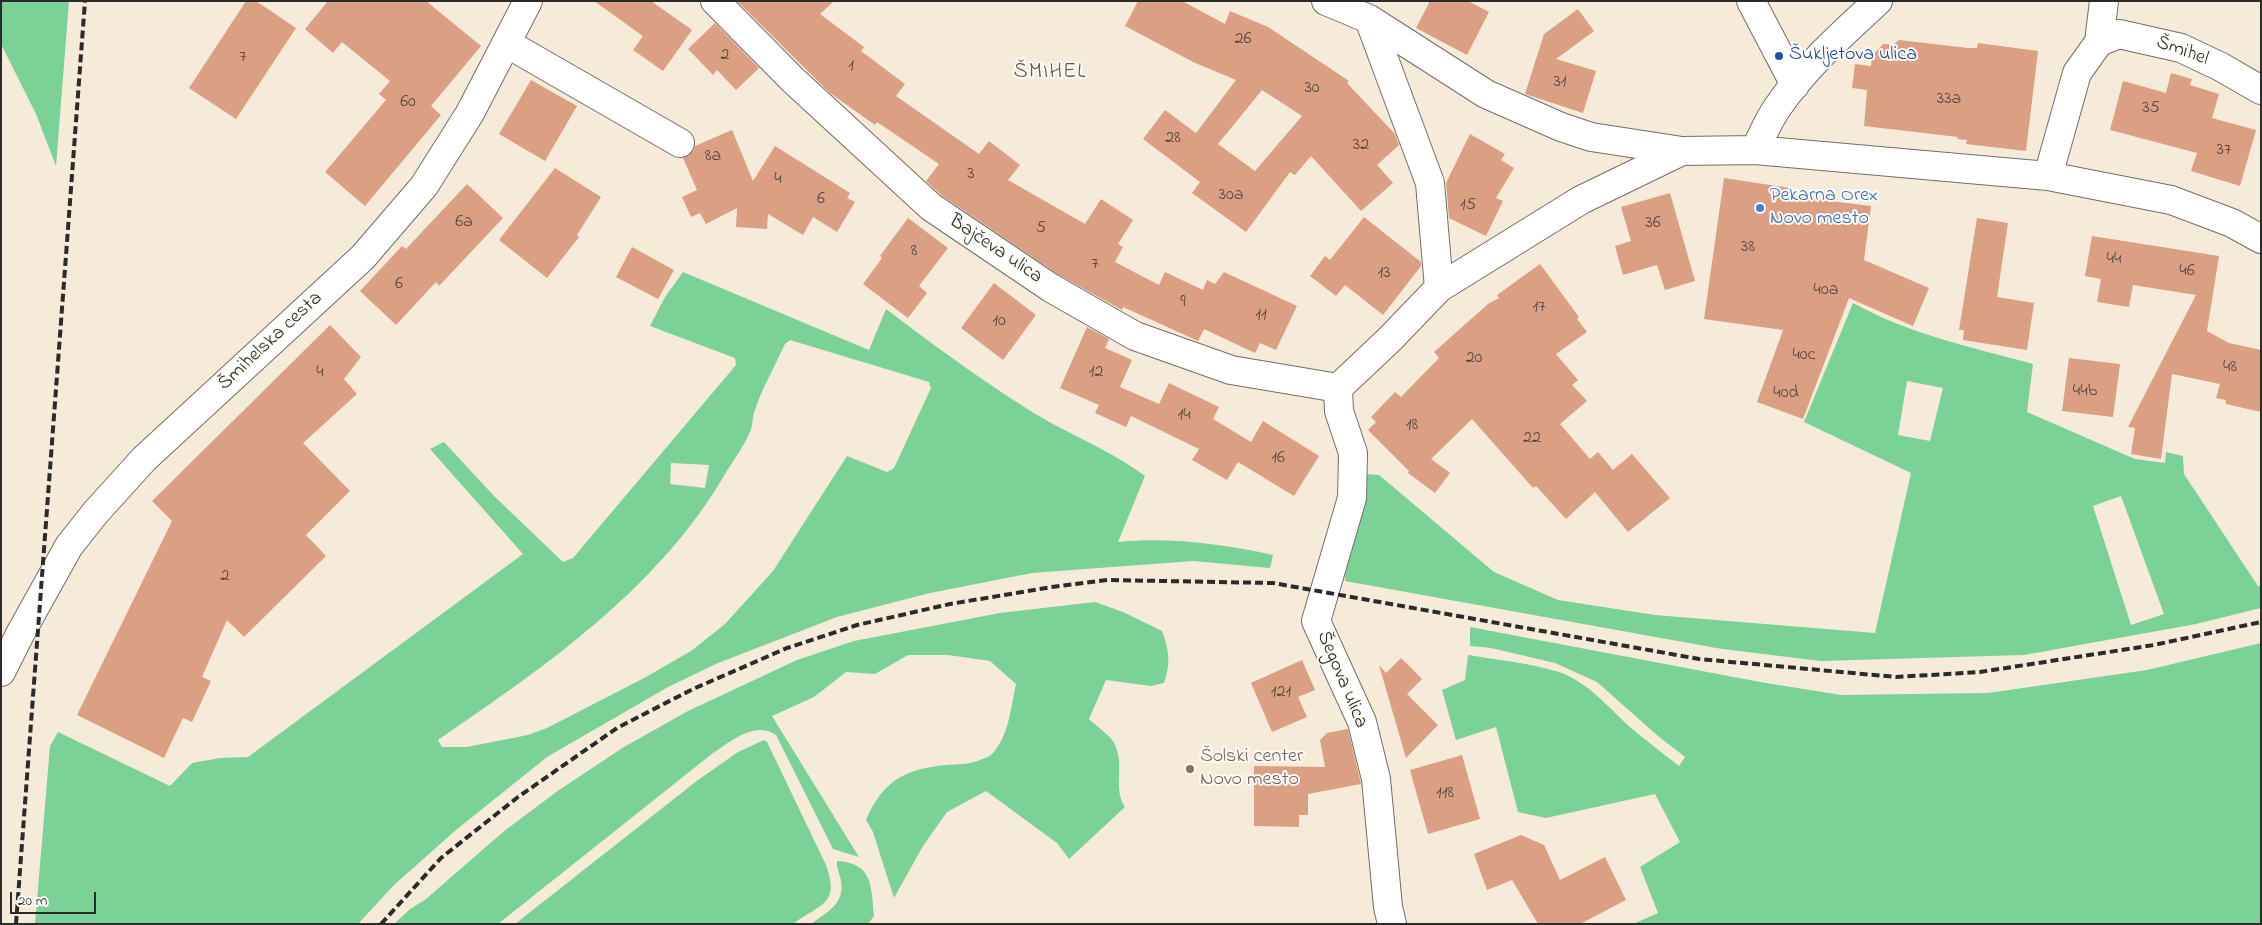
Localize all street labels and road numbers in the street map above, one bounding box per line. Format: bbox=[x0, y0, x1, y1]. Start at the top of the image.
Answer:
street label: Šmihel bbox=[2153, 32, 2211, 72]
street label: Bajčeva ulica bbox=[944, 210, 1046, 290]
street label: Šmihelska cesta bbox=[214, 288, 328, 396]
street label: Šegova ulica bbox=[1310, 628, 1372, 732]

